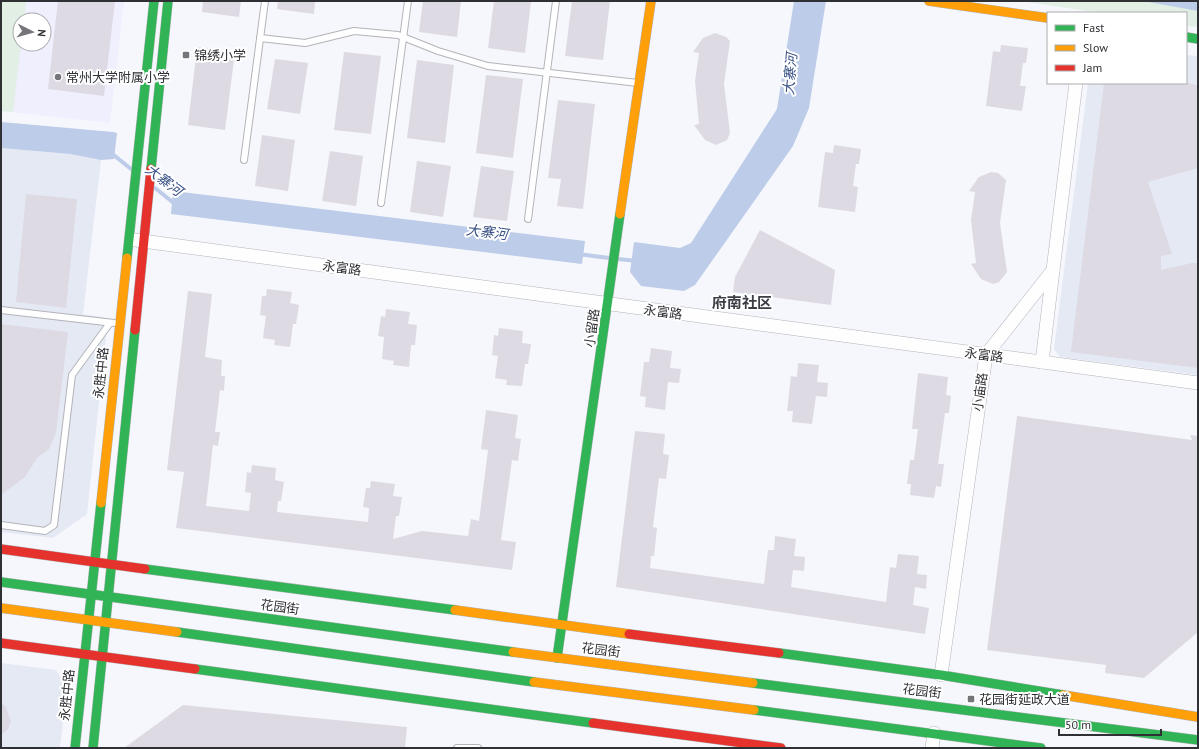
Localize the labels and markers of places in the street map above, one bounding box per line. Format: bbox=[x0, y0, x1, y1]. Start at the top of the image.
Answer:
place label: 锦绣小学 bbox=[194, 47, 246, 64]
marker: 锦绣小学 bbox=[181, 50, 191, 60]
place label: 常州大学附属小学 bbox=[66, 69, 170, 86]
marker: 常州大学附属小学 bbox=[53, 72, 63, 82]
place label: 花园街延政大道 bbox=[979, 691, 1070, 708]
marker: 花园街延政大道 bbox=[966, 694, 976, 704]

